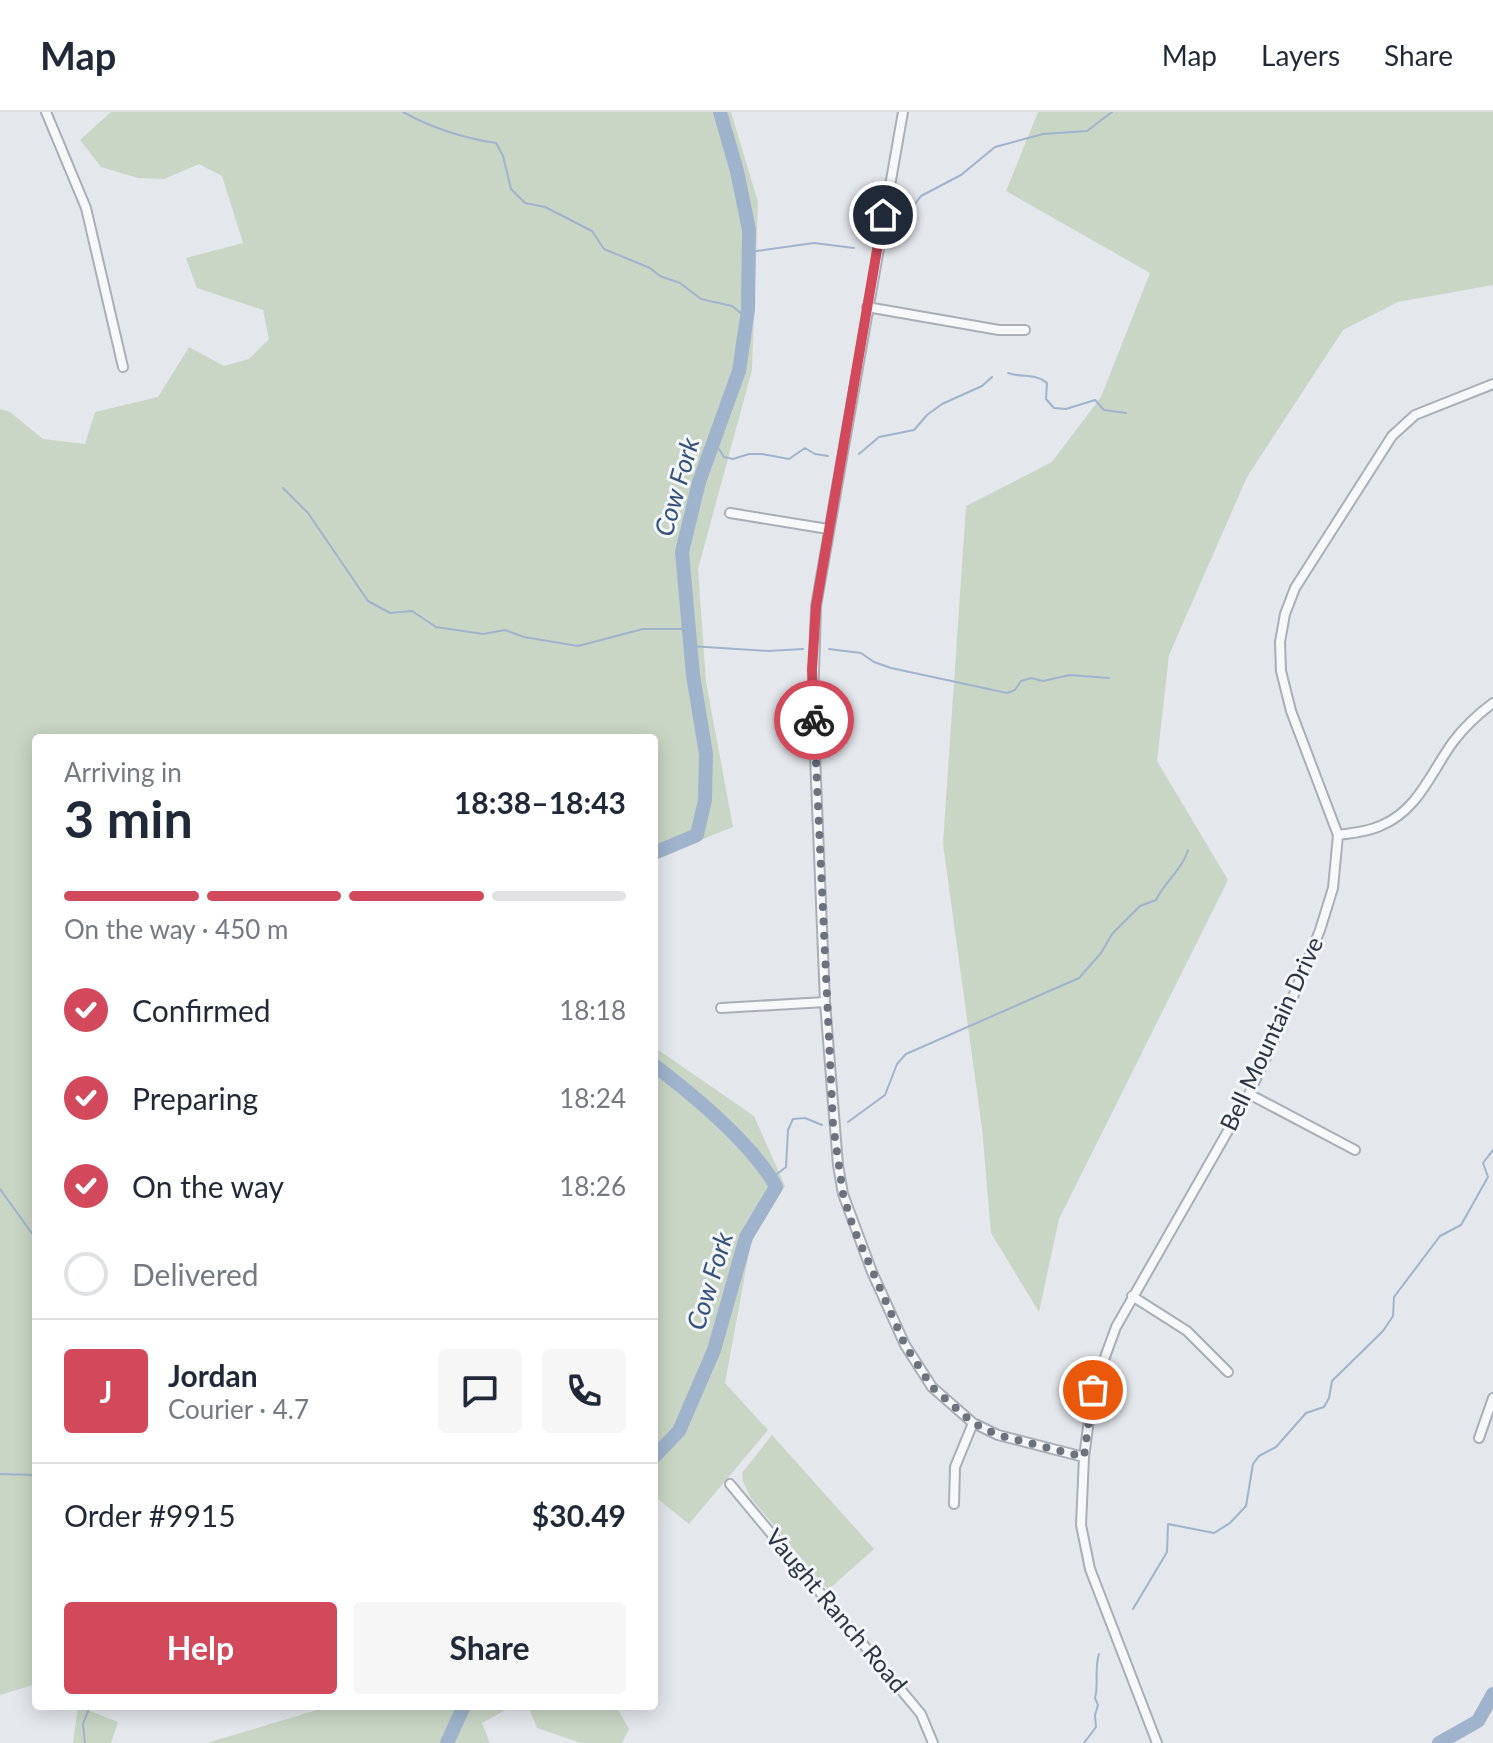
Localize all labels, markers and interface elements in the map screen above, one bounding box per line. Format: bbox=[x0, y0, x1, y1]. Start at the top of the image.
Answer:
text: Map bbox=[40, 32, 116, 78]
text: Map bbox=[1162, 38, 1217, 72]
text: Layers bbox=[1261, 38, 1340, 72]
text: Share bbox=[1384, 38, 1453, 72]
pin bbox=[849, 181, 917, 249]
icon: home bbox=[861, 193, 905, 237]
water label: Cow Fork bbox=[647, 433, 706, 540]
courier bbox=[774, 680, 854, 760]
icon: bike bbox=[792, 698, 836, 742]
text: Arriving in bbox=[64, 756, 182, 788]
text: 18:38–18:43 bbox=[454, 784, 626, 820]
text: 3 min bbox=[64, 787, 193, 849]
text: On the way · 450 m bbox=[64, 913, 288, 945]
street label: Bell Mountain Drive bbox=[1213, 932, 1328, 1135]
icon: check bbox=[64, 988, 108, 1032]
text: Confirmed bbox=[132, 992, 271, 1028]
text: 18:18 bbox=[559, 994, 626, 1026]
icon: check bbox=[64, 1076, 108, 1120]
text: Preparing bbox=[132, 1080, 258, 1116]
text: 18:24 bbox=[559, 1082, 626, 1114]
icon: check bbox=[64, 1164, 108, 1208]
text: On the way bbox=[132, 1168, 284, 1204]
text: 18:26 bbox=[559, 1170, 626, 1202]
water label: Cow Fork bbox=[679, 1227, 739, 1334]
text: Delivered bbox=[132, 1256, 259, 1292]
button: chat bbox=[438, 1349, 522, 1433]
button: phone bbox=[542, 1349, 626, 1433]
pin bbox=[1059, 1356, 1127, 1424]
text: Jordan bbox=[168, 1357, 258, 1393]
icon: bag bbox=[1071, 1368, 1115, 1412]
text: J bbox=[100, 1373, 112, 1409]
text: Courier · 4.7 bbox=[168, 1393, 309, 1425]
text: Order #9915 bbox=[64, 1497, 236, 1533]
text: $30.49 bbox=[532, 1497, 626, 1533]
street label: Vaught Ranch Road bbox=[760, 1522, 914, 1698]
button: Help bbox=[64, 1602, 337, 1694]
button: Share bbox=[353, 1602, 626, 1694]

